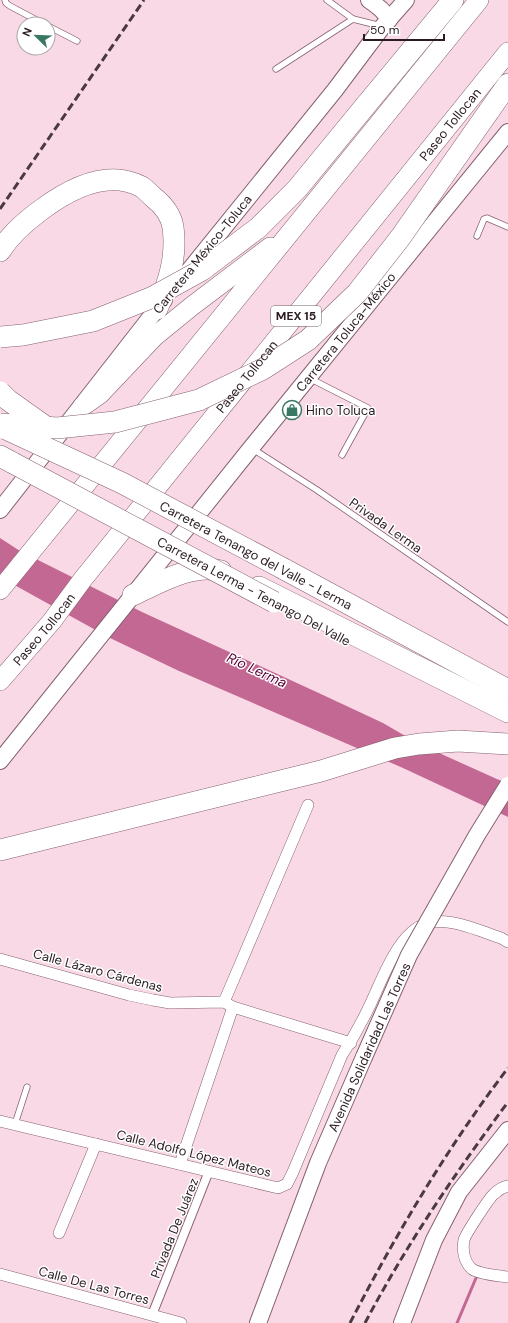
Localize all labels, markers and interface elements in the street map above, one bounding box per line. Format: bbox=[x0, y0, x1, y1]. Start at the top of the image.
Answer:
north arrow bbox=[16, 16, 56, 56]
scale bar bbox=[364, 16, 444, 42]
text: 50 m bbox=[370, 22, 399, 38]
text: N bbox=[19, 26, 35, 39]
street label: Paseo Tollocan bbox=[416, 85, 485, 164]
street label: Carretera México-Toluca bbox=[149, 191, 256, 317]
street label: Carretera Toluca-México bbox=[292, 269, 400, 395]
road number: MEX 15 bbox=[271, 306, 321, 326]
street label: Paseo Tollocan bbox=[212, 337, 281, 417]
shop icon: Hino Toluca bbox=[281, 399, 303, 421]
place label: Hino Toluca bbox=[306, 402, 375, 419]
street label: Privada Lerma bbox=[346, 494, 425, 557]
street label: Carretera Tenango del Valle - Lerma bbox=[157, 497, 355, 614]
street label: Carretera Lerma - Tenango Del Valle bbox=[154, 533, 353, 650]
street label: Paseo Tollocan bbox=[9, 590, 79, 669]
water label: Río Lerma bbox=[224, 648, 290, 692]
street label: Calle Lázaro Cárdenas bbox=[31, 945, 164, 996]
street label: Avenida Solidaridad Las Torres bbox=[324, 960, 415, 1134]
street label: Calle Adolfo López Mateos bbox=[115, 1126, 273, 1181]
street label: Privada De Juárez bbox=[147, 1176, 202, 1281]
street label: Calle De Las Torres bbox=[37, 1263, 151, 1308]

